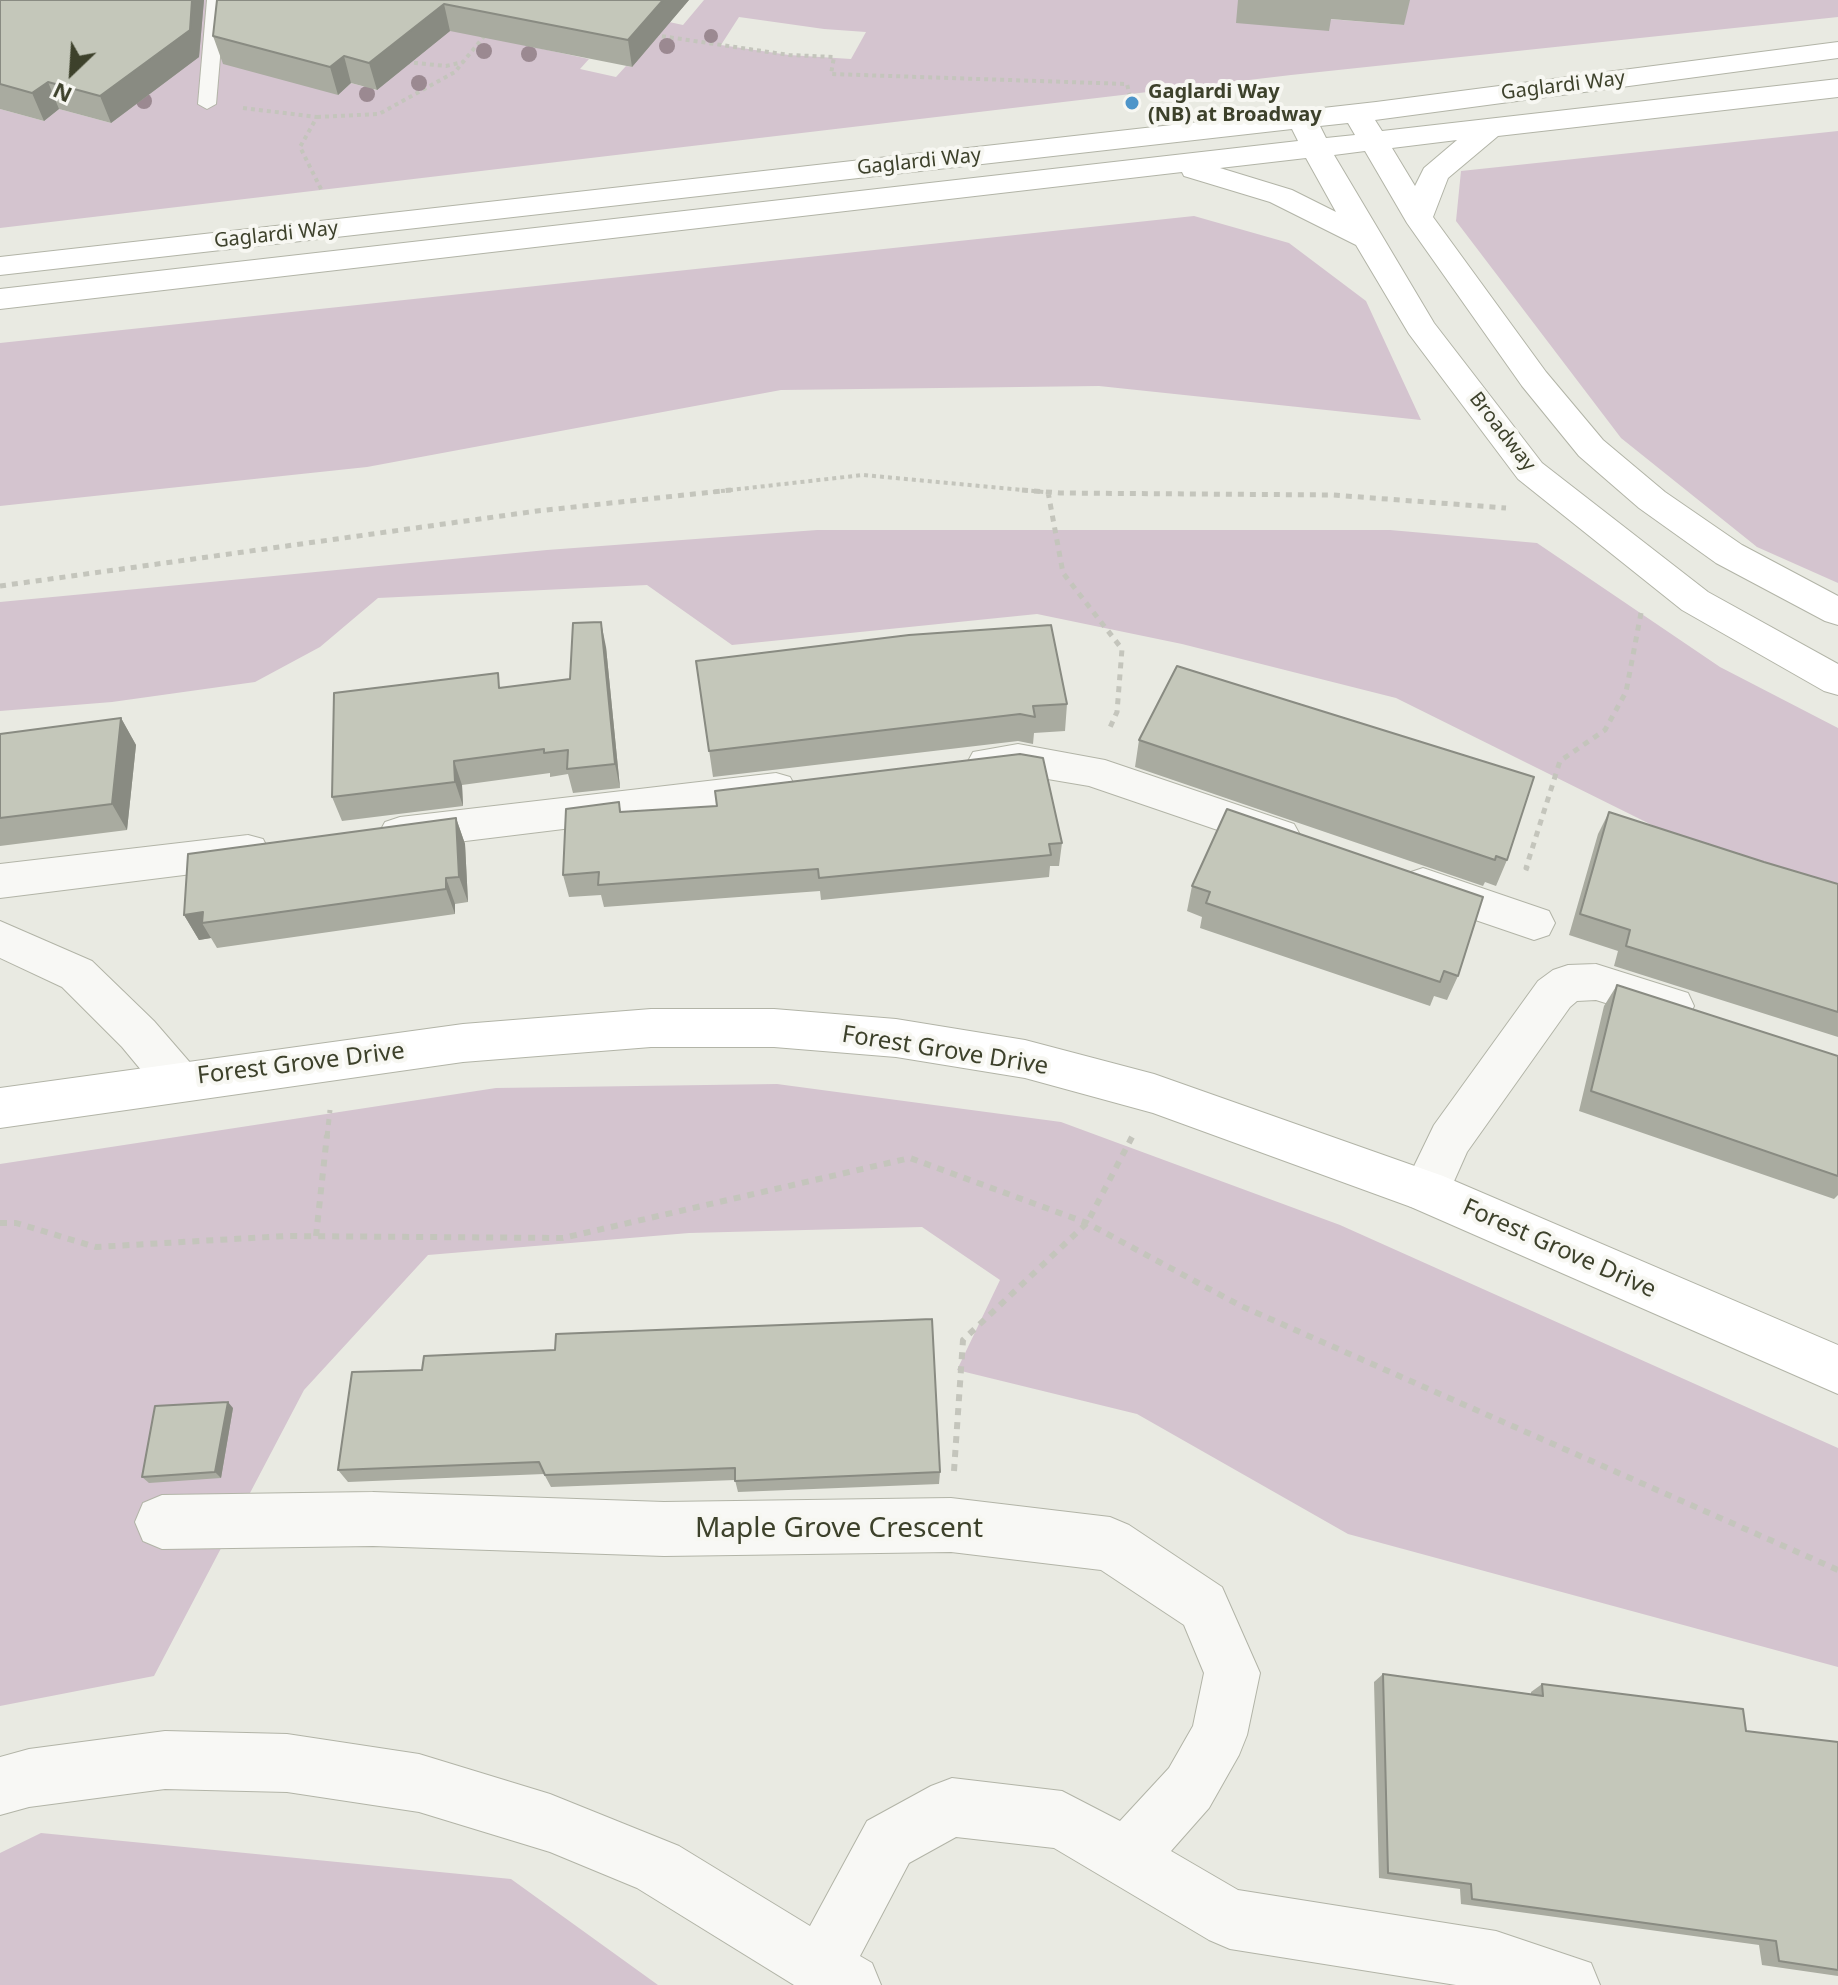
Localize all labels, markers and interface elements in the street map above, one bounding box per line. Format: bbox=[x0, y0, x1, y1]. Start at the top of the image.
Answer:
north arrow bbox=[32, 32, 112, 112]
street label: Gaglardi Way bbox=[1500, 66, 1626, 106]
text: N bbox=[47, 76, 76, 111]
place label: Gaglardi Way (NB) at Broadway bbox=[1148, 80, 1322, 127]
marker: Gaglardi Way (NB) at Broadway bbox=[1123, 94, 1141, 112]
street label: Gaglardi Way bbox=[856, 144, 982, 180]
street label: Gaglardi Way bbox=[213, 217, 339, 253]
street label: Broadway bbox=[1464, 388, 1540, 476]
street label: Forest Grove Drive bbox=[840, 1020, 1050, 1082]
street label: Forest Grove Drive bbox=[196, 1037, 406, 1091]
street label: Forest Grove Drive bbox=[1458, 1193, 1660, 1305]
street label: Maple Grove Crescent bbox=[695, 1512, 983, 1546]

